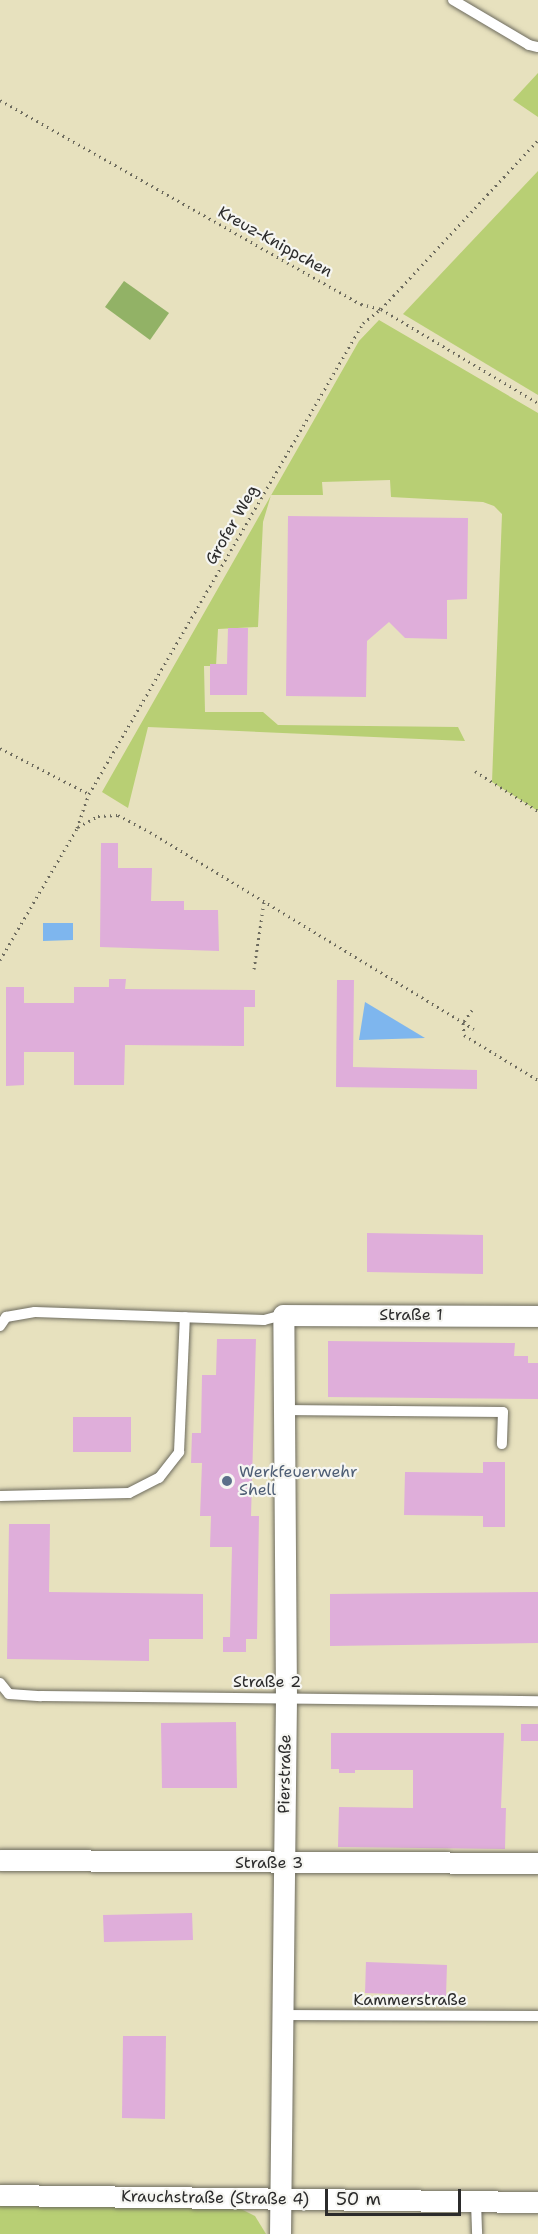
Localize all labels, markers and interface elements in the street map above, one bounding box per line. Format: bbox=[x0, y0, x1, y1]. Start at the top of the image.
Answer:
street label: Kreuz-Knippchen bbox=[214, 203, 336, 281]
street label: Grofer Weg bbox=[201, 482, 263, 568]
street label: Straße 1 bbox=[379, 1305, 443, 1325]
place label: Werkfeuerwehr Shell bbox=[239, 1462, 358, 1500]
marker: Werkfeuerwehr Shell bbox=[220, 1474, 234, 1488]
street label: Straße 2 bbox=[233, 1672, 301, 1692]
street label: Pierstraße bbox=[275, 1734, 295, 1814]
street label: Straße 3 bbox=[235, 1853, 303, 1873]
street label: Kammerstraße bbox=[353, 1990, 467, 2010]
scale bar bbox=[328, 2177, 464, 2215]
street label: Krauchstraße (Straße 4) bbox=[121, 2187, 309, 2209]
text: 50 m bbox=[336, 2187, 381, 2211]

